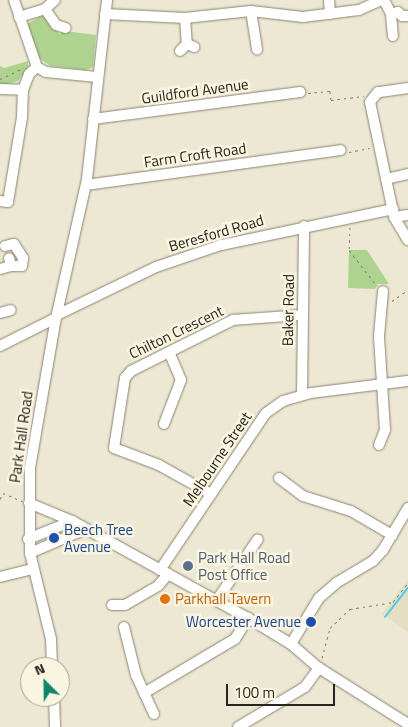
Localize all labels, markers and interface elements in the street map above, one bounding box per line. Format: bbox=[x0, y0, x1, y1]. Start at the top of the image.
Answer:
street label: Guildford Avenue bbox=[140, 75, 250, 107]
street label: Farm Croft Road bbox=[143, 139, 247, 171]
street label: Beresford Road bbox=[166, 211, 266, 255]
street label: Baker Road bbox=[278, 274, 298, 346]
street label: Chilton Crescent bbox=[126, 301, 226, 363]
street label: Park Hall Road bbox=[6, 390, 36, 484]
street label: Melbourne Street bbox=[179, 408, 255, 510]
place label: Beech Tree Avenue bbox=[64, 520, 133, 555]
marker: Beech Tree Avenue bbox=[48, 532, 60, 544]
place label: Park Hall Road Post Office bbox=[198, 548, 290, 583]
marker: Park Hall Road Post Office bbox=[182, 560, 194, 572]
place label: Parkhall Tavern bbox=[175, 590, 271, 608]
marker: Parkhall Tavern bbox=[159, 593, 171, 605]
place label: Worcester Avenue bbox=[186, 613, 301, 631]
marker: Worcester Avenue bbox=[305, 616, 317, 628]
north arrow bbox=[20, 657, 70, 707]
text: N bbox=[31, 657, 48, 680]
scale bar bbox=[228, 674, 337, 706]
text: 100 m bbox=[234, 681, 275, 704]

